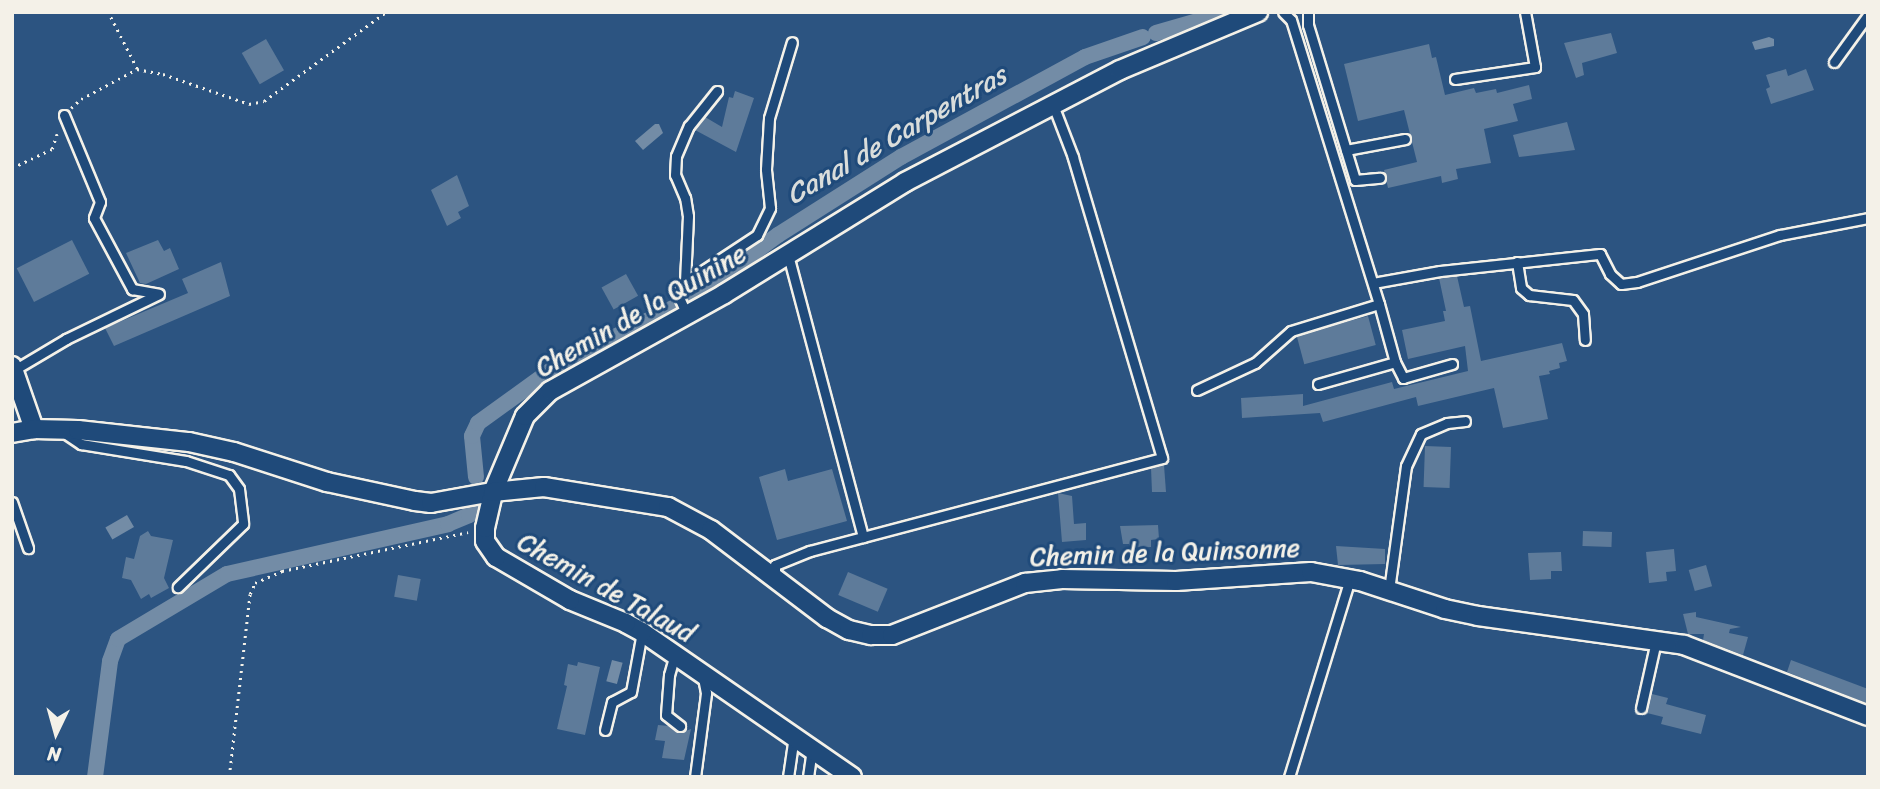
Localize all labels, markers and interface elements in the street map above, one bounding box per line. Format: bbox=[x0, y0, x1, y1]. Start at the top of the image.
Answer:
water label: Canal de Carpentras bbox=[780, 58, 1012, 212]
street label: Chemin de la Quinine bbox=[530, 238, 752, 384]
street label: Chemin de Talaud bbox=[512, 526, 700, 650]
street label: Chemin de la Quinsonne bbox=[1029, 533, 1301, 573]
north arrow bbox=[21, 698, 91, 768]
text: N bbox=[46, 737, 62, 771]

